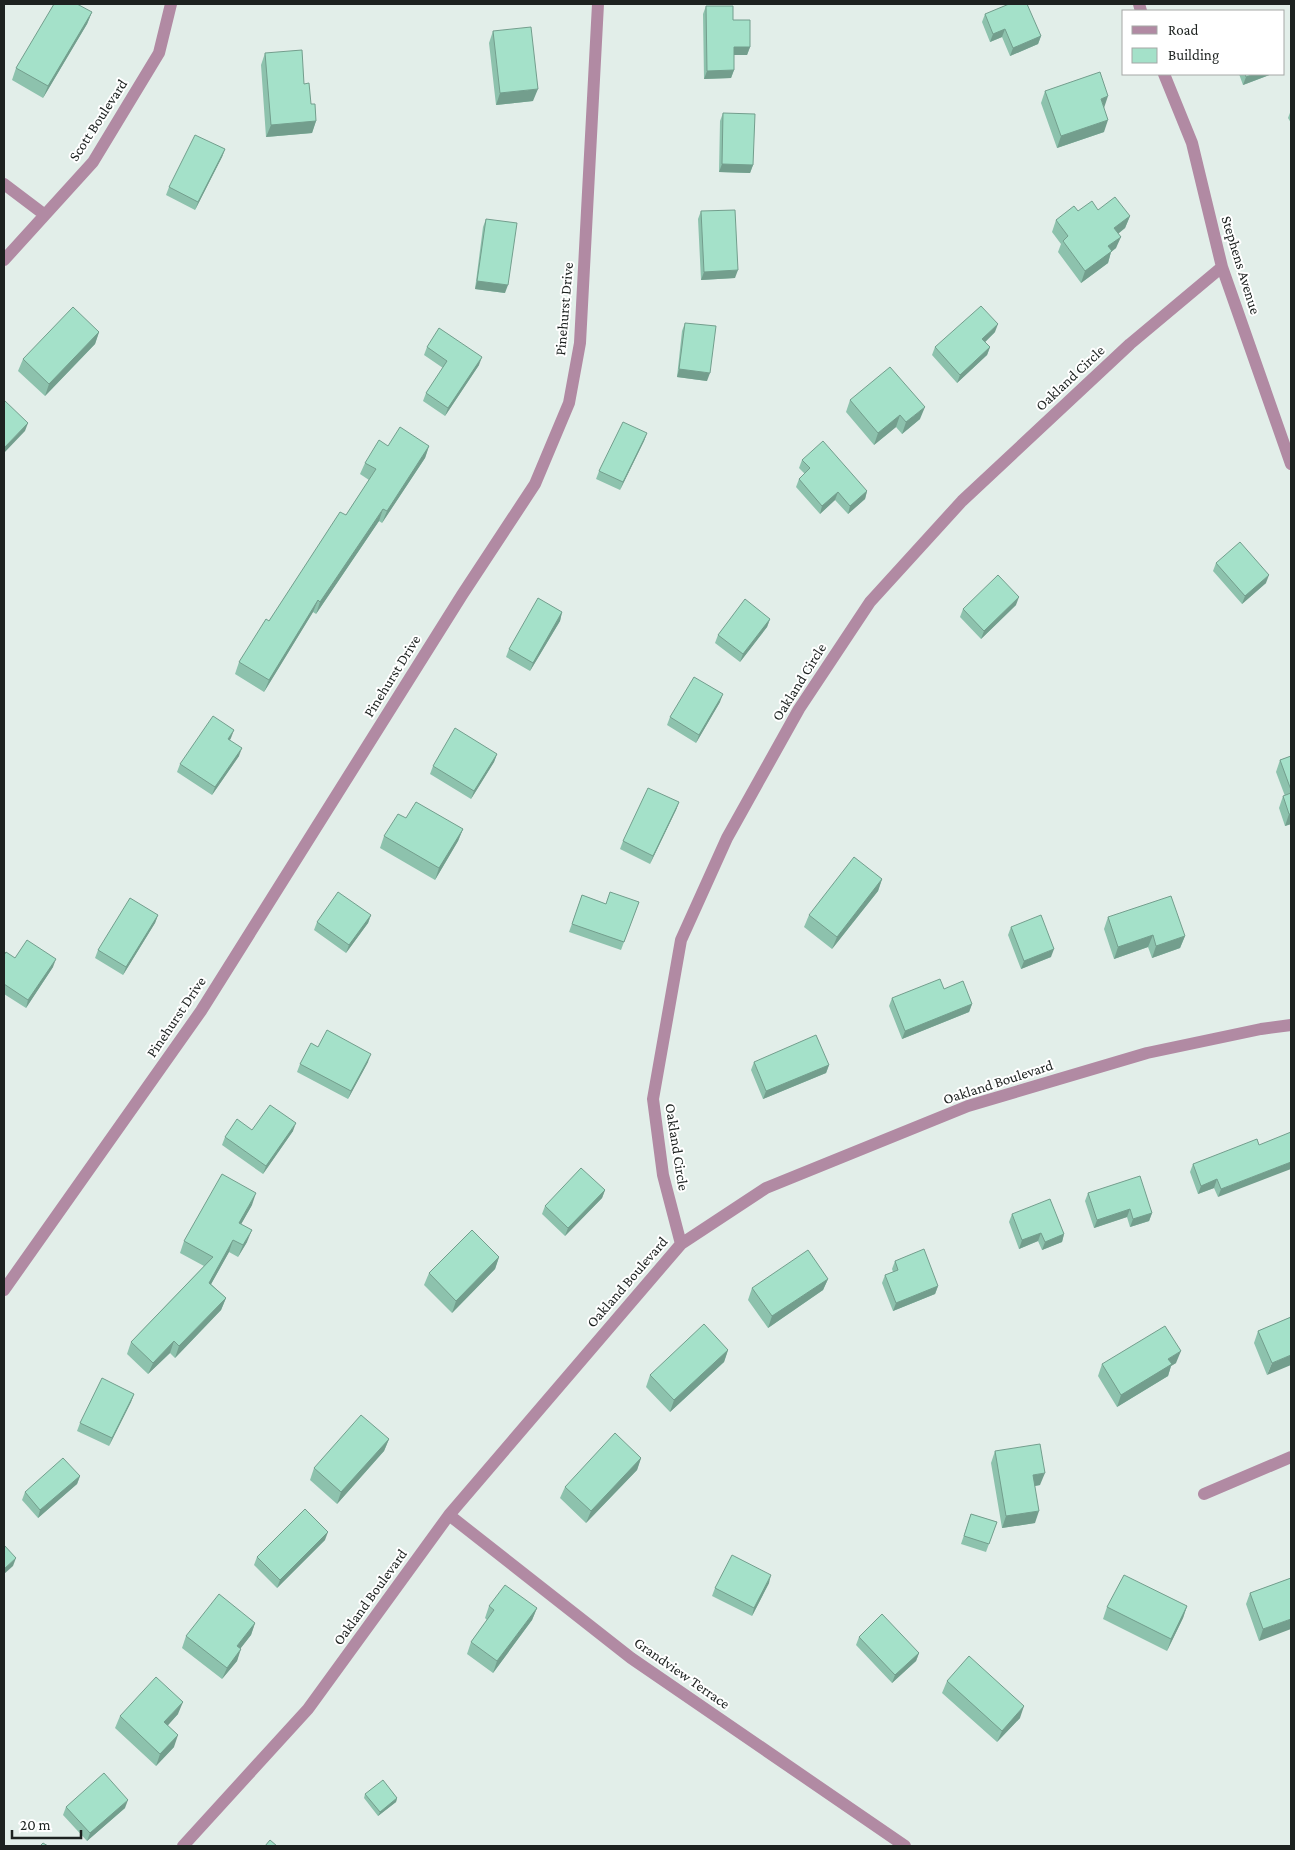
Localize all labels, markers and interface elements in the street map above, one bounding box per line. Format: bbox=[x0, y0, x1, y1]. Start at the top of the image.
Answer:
legend bbox=[1122, 10, 1285, 75]
text: Road bbox=[1168, 22, 1199, 38]
text: Building bbox=[1168, 47, 1219, 64]
street label: Scott Boulevard bbox=[66, 76, 130, 164]
street label: Stephens Avenue bbox=[1217, 214, 1264, 317]
street label: Pinehurst Drive bbox=[552, 261, 576, 356]
street label: Oakland Circle bbox=[1032, 342, 1108, 414]
street label: Pinehurst Drive bbox=[360, 632, 424, 720]
street label: Oakland Circle bbox=[769, 640, 829, 724]
street label: Pinehurst Drive bbox=[143, 973, 209, 1060]
street label: Oakland Boulevard bbox=[941, 1057, 1055, 1107]
street label: Oakland Circle bbox=[662, 1102, 692, 1192]
street label: Oakland Boulevard bbox=[583, 1233, 671, 1330]
street label: Oakland Boulevard bbox=[330, 1546, 410, 1648]
street label: Grandview Terrace bbox=[631, 1634, 733, 1712]
scale bar bbox=[12, 1808, 81, 1840]
text: 20 m bbox=[20, 1817, 51, 1833]

